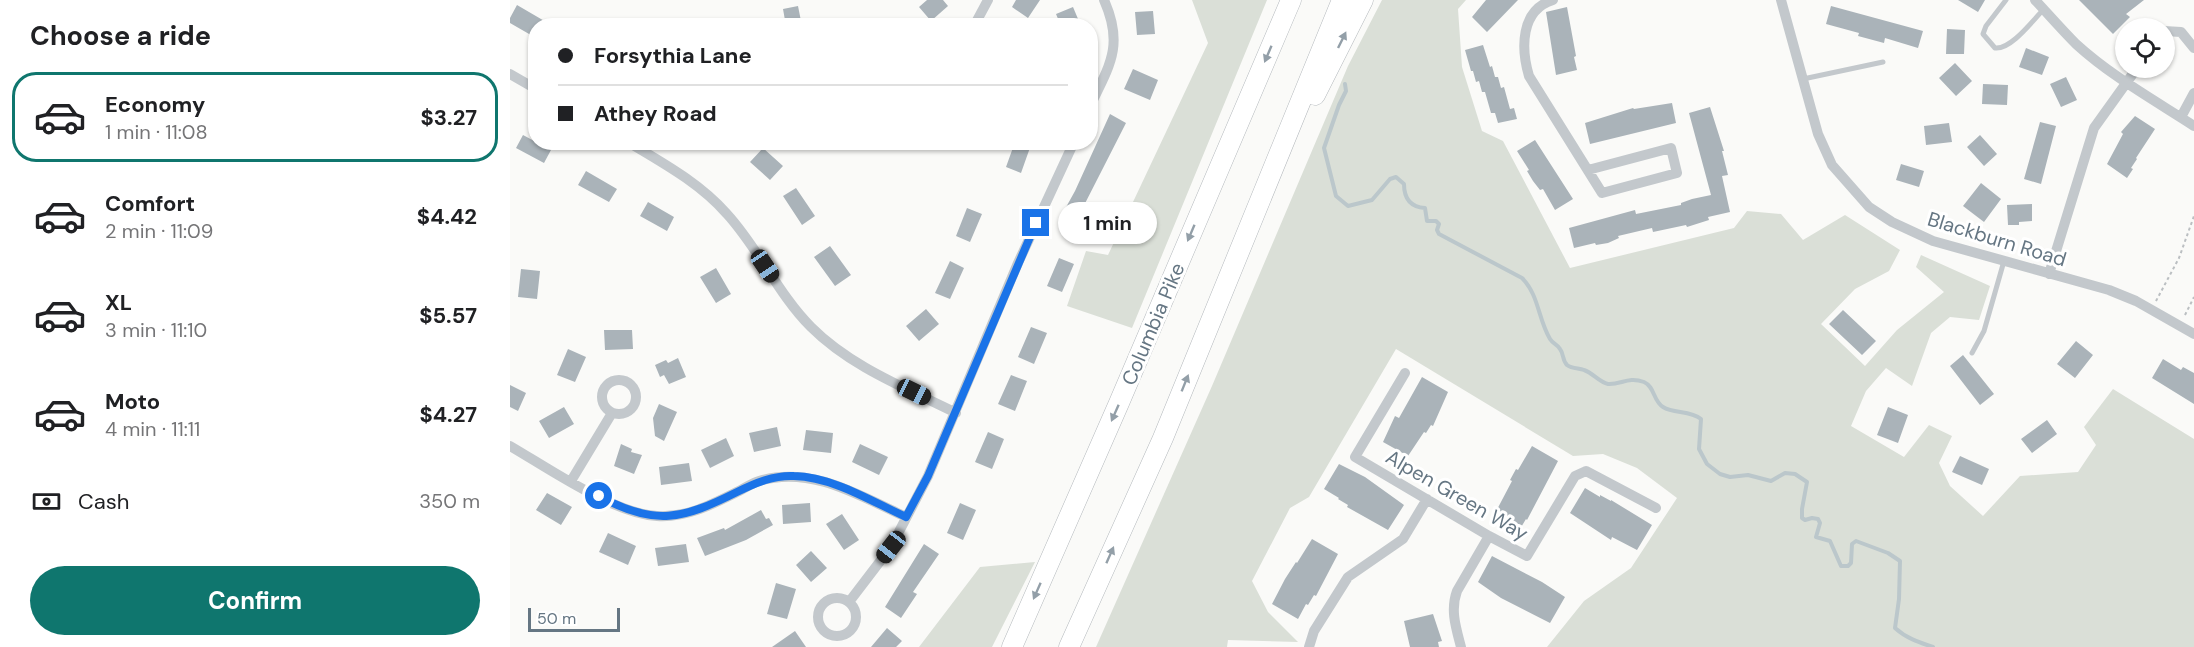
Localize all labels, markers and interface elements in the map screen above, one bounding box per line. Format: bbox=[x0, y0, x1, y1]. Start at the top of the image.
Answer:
text: Choose a ride bbox=[30, 18, 211, 53]
map controls bbox=[2115, 18, 2175, 78]
button: locate bbox=[2115, 18, 2175, 78]
one-way arrow bbox=[1338, 31, 1347, 48]
text: Forsythia Lane bbox=[594, 41, 752, 70]
one-way arrow bbox=[1263, 45, 1272, 63]
icon: car bbox=[33, 90, 87, 144]
text: Economy bbox=[105, 90, 205, 119]
text: Athey Road bbox=[594, 99, 717, 128]
text: $3.27 bbox=[421, 103, 477, 132]
text: 1 min · 11:08 bbox=[105, 119, 208, 145]
icon: car bbox=[33, 189, 87, 243]
text: Comfort bbox=[105, 189, 195, 218]
text: $4.42 bbox=[417, 202, 477, 231]
callout: 1 min bbox=[1057, 202, 1156, 244]
street label: Blackburn Road bbox=[1925, 206, 2069, 272]
route end bbox=[1022, 209, 1049, 236]
text: 1 min bbox=[1083, 210, 1132, 236]
text: 2 min · 11:09 bbox=[105, 218, 213, 244]
one-way arrow bbox=[1187, 225, 1196, 242]
car bbox=[747, 246, 783, 286]
street label: Columbia Pike bbox=[1116, 259, 1190, 389]
icon: car bbox=[33, 288, 87, 342]
text: XL bbox=[105, 288, 132, 317]
text: $5.57 bbox=[419, 301, 477, 330]
text: 3 min · 11:10 bbox=[105, 317, 207, 343]
one-way arrow bbox=[1180, 374, 1190, 392]
car bbox=[894, 376, 934, 408]
icon: car bbox=[33, 387, 87, 441]
text: Moto bbox=[105, 387, 160, 416]
text: $4.27 bbox=[420, 400, 477, 429]
one-way arrow bbox=[1110, 404, 1120, 422]
text: 4 min · 11:11 bbox=[105, 416, 200, 442]
street label: Alpen Green Way bbox=[1381, 444, 1533, 546]
route start bbox=[585, 482, 612, 509]
icon: cash bbox=[30, 485, 63, 518]
text: Cash bbox=[78, 487, 129, 516]
text: 350 m bbox=[419, 488, 480, 514]
car bbox=[873, 527, 909, 567]
one-way arrow bbox=[1105, 546, 1115, 564]
button: Confirm bbox=[30, 566, 480, 635]
one-way arrow bbox=[1032, 583, 1042, 601]
scale bar bbox=[528, 605, 620, 632]
text: 50 m bbox=[537, 608, 576, 629]

